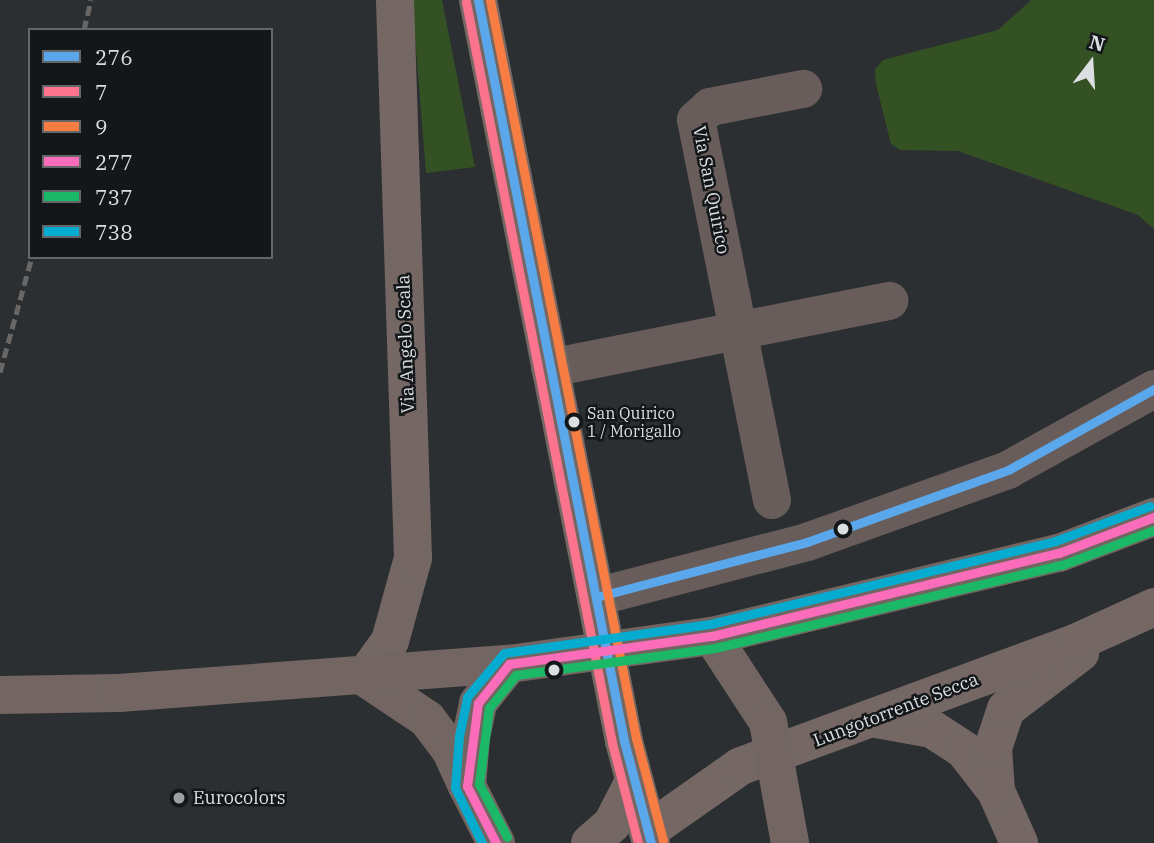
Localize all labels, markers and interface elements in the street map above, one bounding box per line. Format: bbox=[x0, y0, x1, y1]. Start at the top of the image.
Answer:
legend bbox=[28, 28, 273, 259]
north arrow bbox=[1056, 28, 1126, 98]
text: N bbox=[1086, 29, 1108, 57]
text: 276 bbox=[95, 43, 133, 71]
text: 7 bbox=[95, 78, 108, 106]
text: 9 bbox=[95, 113, 108, 141]
street label: Via San Quirico bbox=[688, 124, 734, 256]
text: 277 bbox=[95, 148, 133, 176]
text: 737 bbox=[95, 183, 133, 211]
text: 738 bbox=[95, 218, 133, 246]
street label: Via Angelo Scala bbox=[393, 274, 419, 414]
place label: San Quirico 1 / Morigallo bbox=[587, 403, 681, 441]
marker: San Quirico 1 / Morigallo bbox=[567, 415, 581, 429]
unlabelled marker bbox=[836, 522, 850, 536]
unlabelled marker bbox=[547, 663, 561, 677]
street label: Lungotorrente Secca bbox=[810, 669, 982, 751]
place label: Eurocolors bbox=[193, 787, 286, 809]
marker: Eurocolors bbox=[171, 790, 187, 806]

